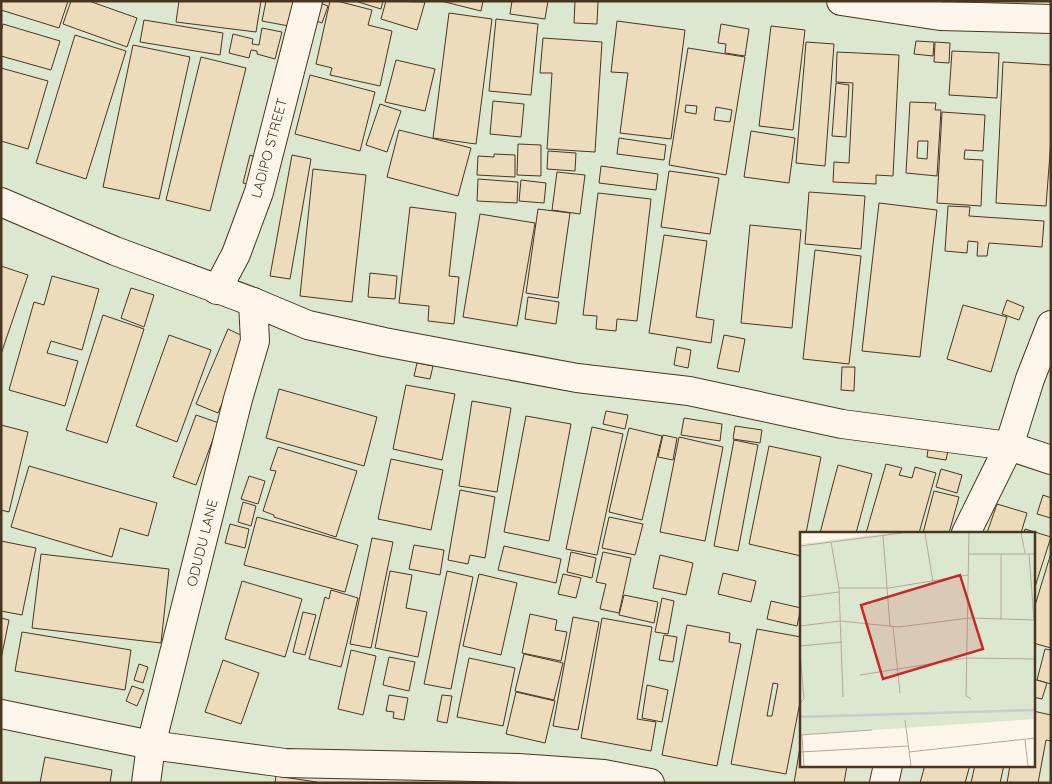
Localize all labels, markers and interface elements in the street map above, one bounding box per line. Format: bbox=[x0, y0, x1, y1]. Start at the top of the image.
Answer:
street label: LADIPO STREET bbox=[247, 96, 291, 200]
street label: ODUDU LANE bbox=[182, 497, 222, 588]
inset map bbox=[800, 532, 1034, 766]

